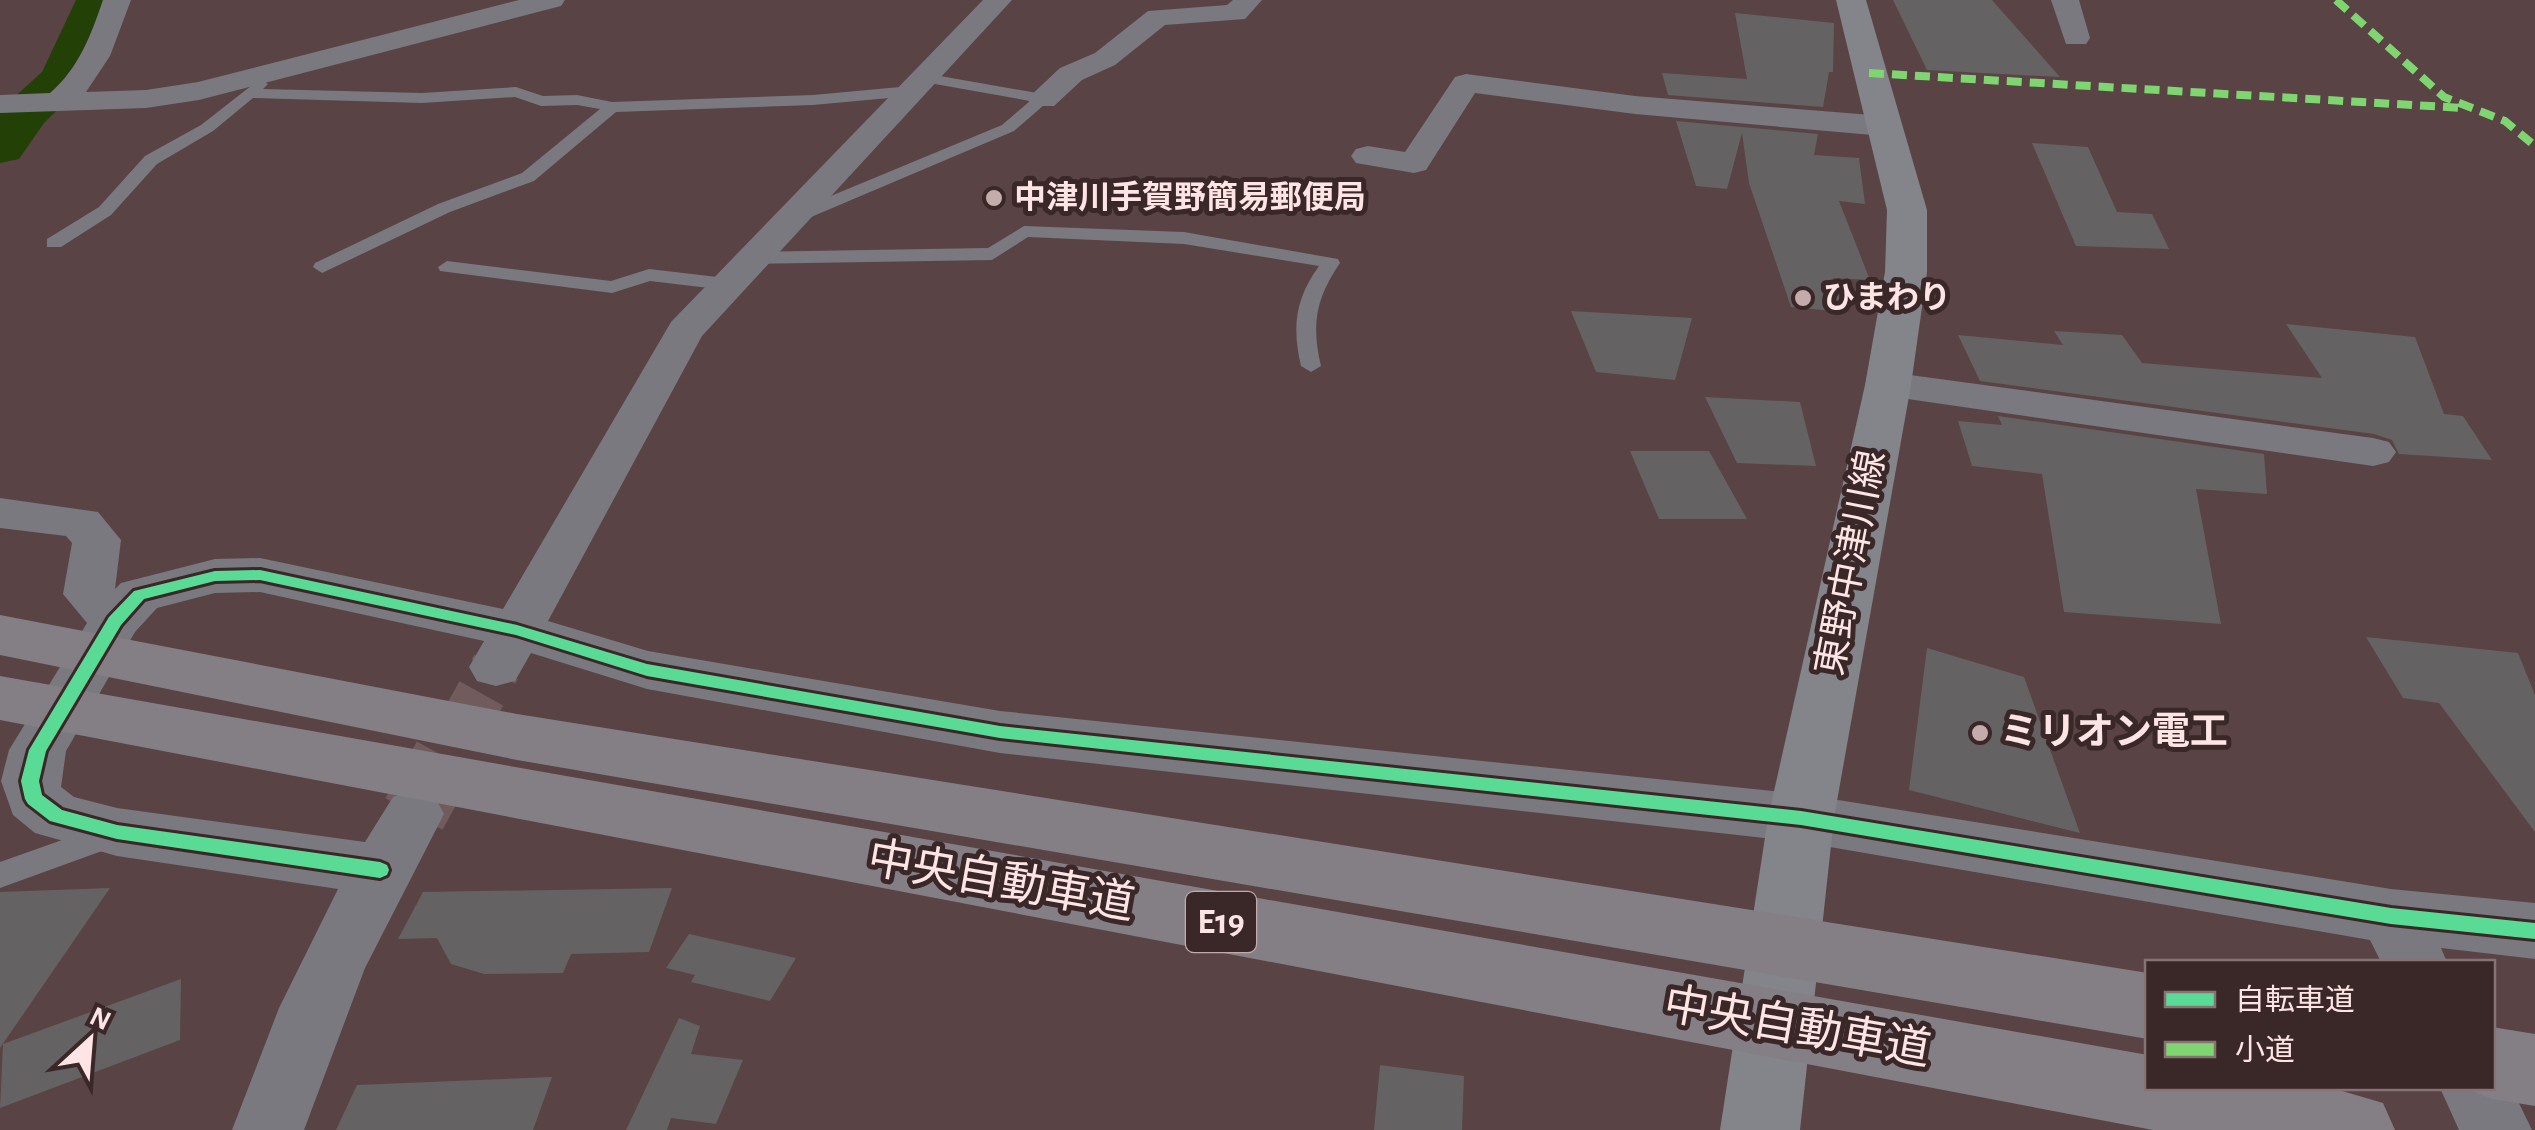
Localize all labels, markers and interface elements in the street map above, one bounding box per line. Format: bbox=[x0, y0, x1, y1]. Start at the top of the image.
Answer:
place label: 中津川手賀野簡易郵便局 bbox=[1014, 180, 1366, 214]
marker: 中津川手賀野簡易郵便局 bbox=[983, 187, 1005, 209]
place label: ひまわり bbox=[1823, 282, 1951, 314]
marker: ひまわり bbox=[1792, 287, 1814, 309]
street label: 東野中津川線 bbox=[1810, 447, 1892, 679]
place label: ミリオン電工 bbox=[2000, 712, 2228, 752]
marker: ミリオン電工 bbox=[1969, 722, 1991, 744]
street label: 中央自動車道 bbox=[864, 833, 1138, 928]
road number: E19 bbox=[1186, 892, 1256, 952]
legend bbox=[2145, 960, 2495, 1090]
street label: 中央自動車道 bbox=[1660, 979, 1934, 1074]
text: 自転車道 bbox=[2235, 984, 2355, 1016]
north arrow bbox=[40, 990, 140, 1090]
text: N bbox=[85, 1002, 115, 1036]
text: 小道 bbox=[2235, 1034, 2295, 1066]

